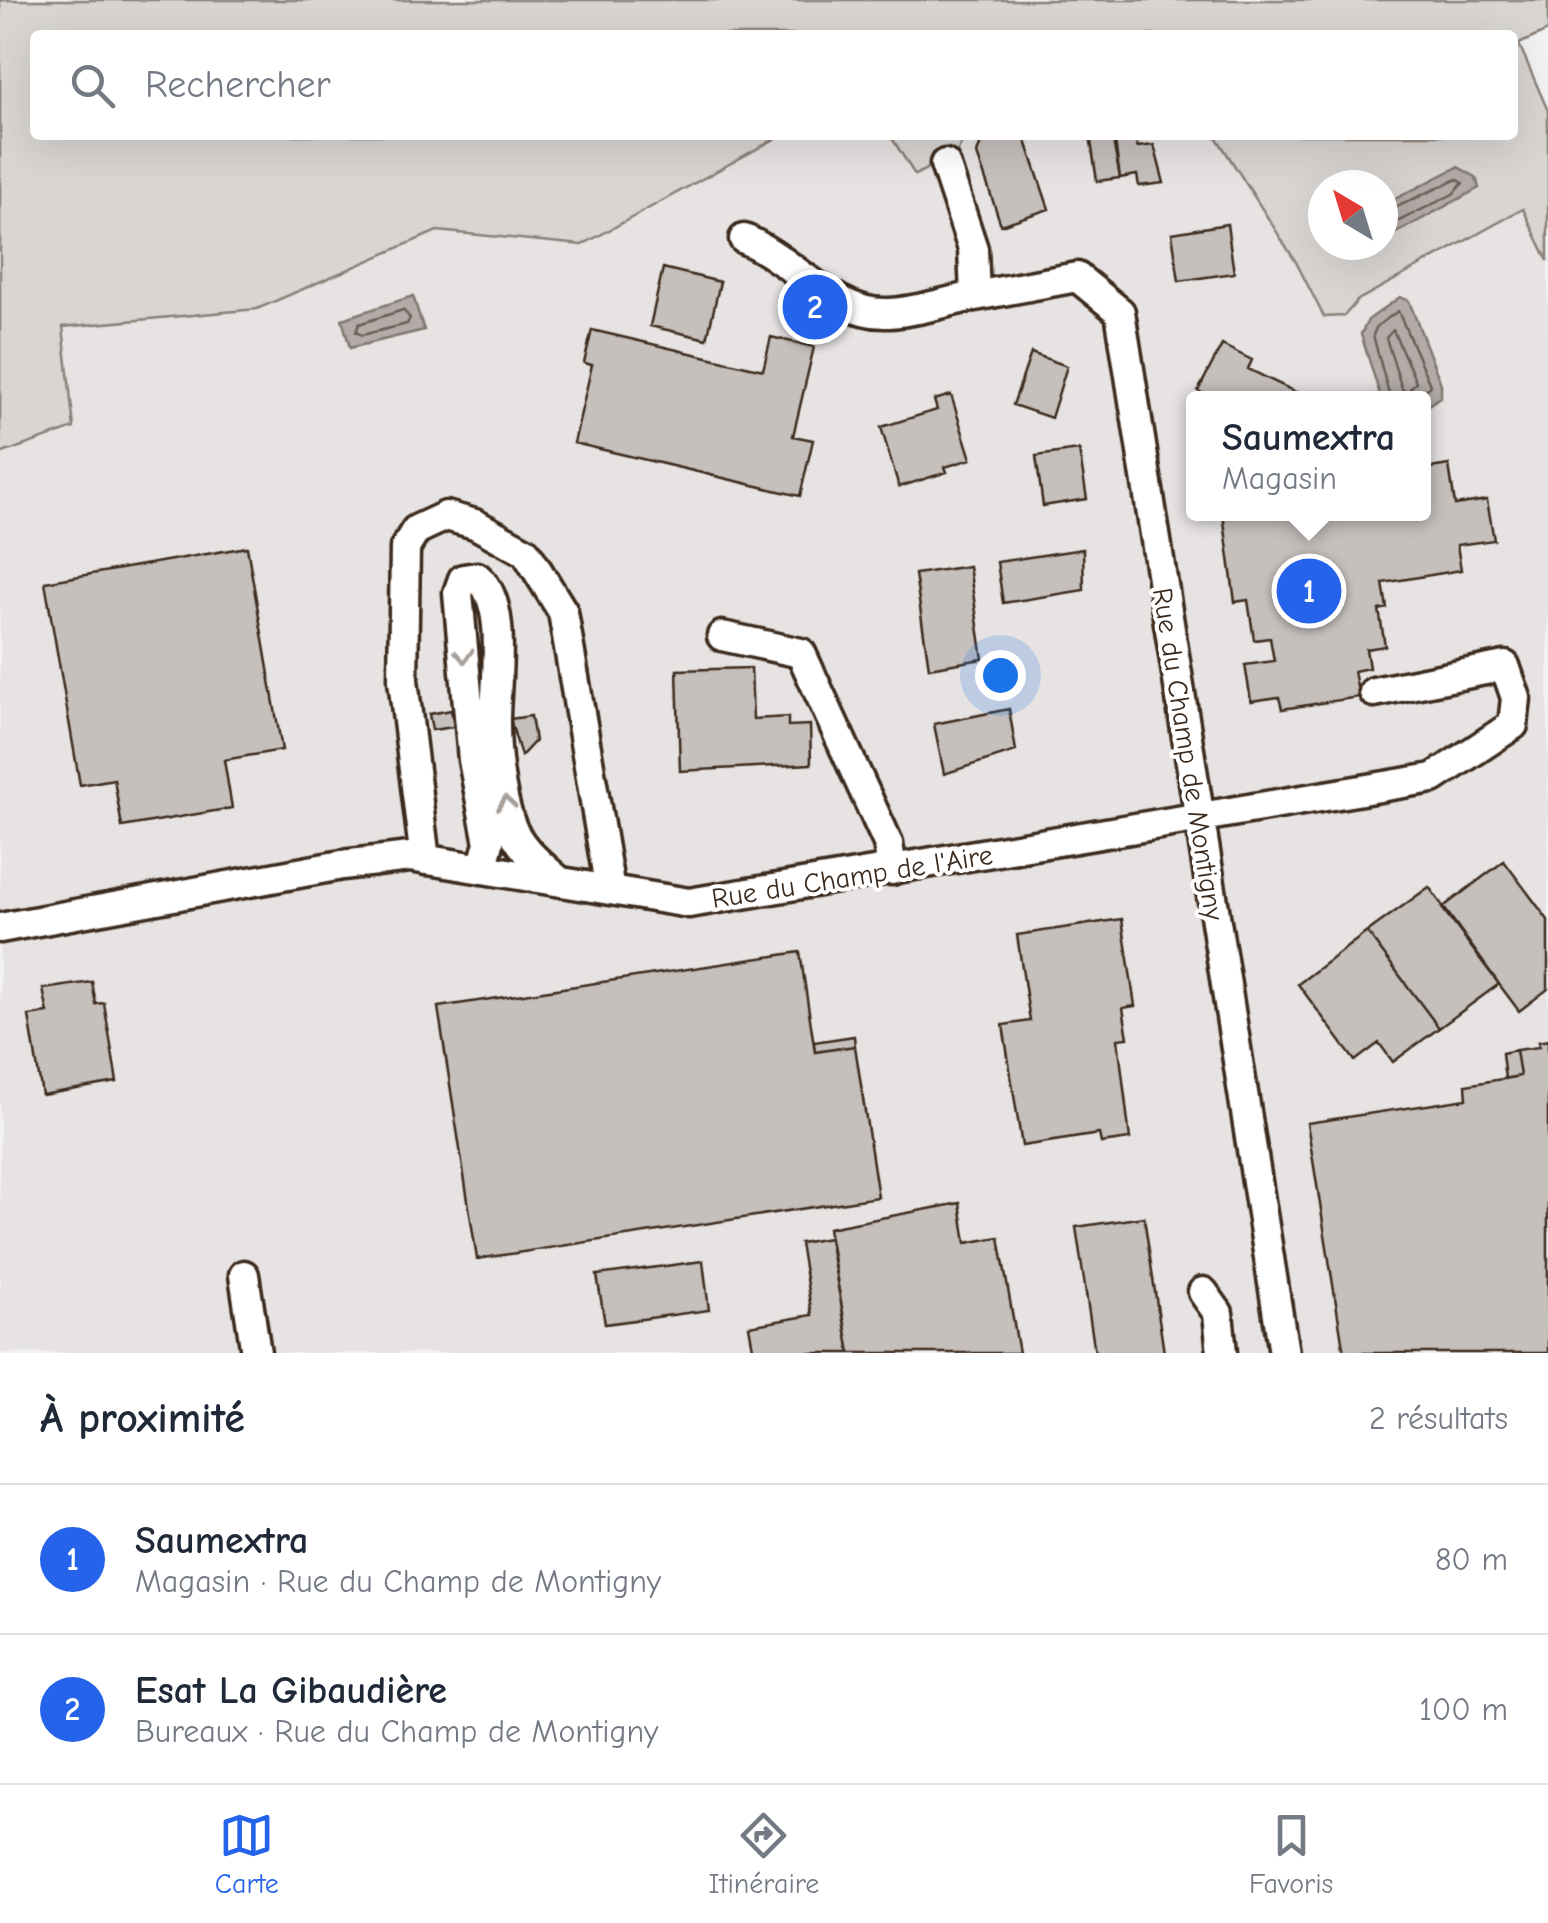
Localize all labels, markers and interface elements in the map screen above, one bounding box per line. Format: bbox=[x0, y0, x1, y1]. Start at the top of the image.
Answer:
search box bbox=[30, 30, 1518, 140]
icon: search bbox=[65, 58, 120, 113]
text: Rechercher bbox=[145, 63, 331, 107]
north arrow bbox=[1308, 170, 1398, 260]
pin: 2 bbox=[782, 270, 848, 344]
popup bbox=[1186, 391, 1431, 521]
text: Saumextra bbox=[1222, 416, 1395, 460]
text: Magasin bbox=[1222, 460, 1337, 497]
pin: 1 bbox=[1276, 554, 1342, 628]
street label: Rue du Champ de Montigny bbox=[1146, 586, 1230, 923]
one-way arrow bbox=[453, 649, 475, 665]
your location bbox=[975, 650, 1026, 701]
one-way arrow bbox=[496, 794, 517, 811]
street label: Rue du Champ de l'Aire bbox=[709, 839, 995, 915]
text: À proximité bbox=[40, 1394, 245, 1443]
text: 2 résultats bbox=[1369, 1400, 1508, 1437]
text: Saumextra bbox=[135, 1519, 308, 1563]
text: 1 bbox=[66, 1541, 79, 1578]
text: 80 m bbox=[1435, 1541, 1508, 1578]
text: Magasin · Rue du Champ de Montigny bbox=[135, 1563, 661, 1600]
text: Esat La Gibaudière bbox=[135, 1669, 447, 1713]
text: 2 bbox=[65, 1691, 80, 1728]
text: 100 m bbox=[1419, 1691, 1508, 1728]
text: Bureaux · Rue du Champ de Montigny bbox=[135, 1713, 658, 1750]
tab: Carte bbox=[215, 1808, 279, 1900]
tab: Itinéraire bbox=[709, 1808, 819, 1900]
tab: Favoris bbox=[1249, 1808, 1333, 1900]

